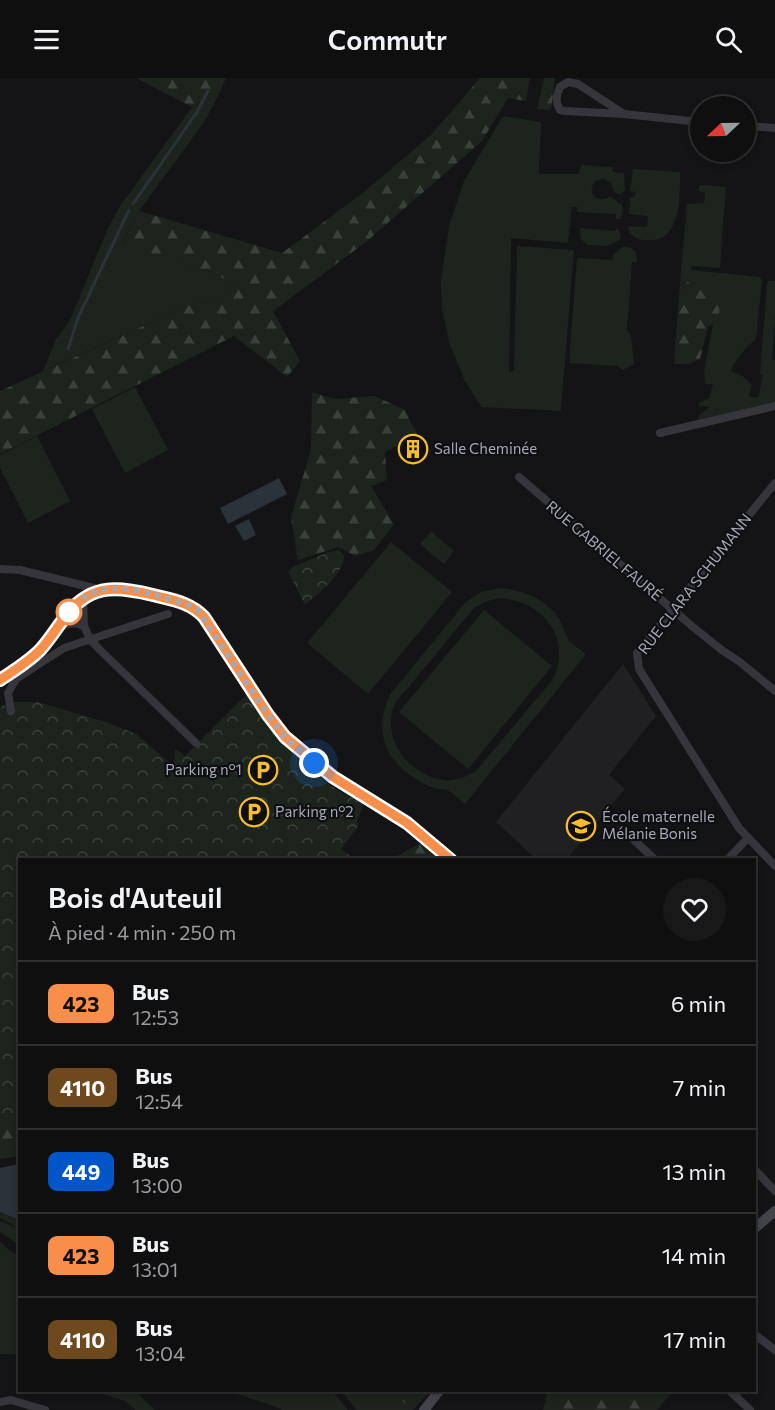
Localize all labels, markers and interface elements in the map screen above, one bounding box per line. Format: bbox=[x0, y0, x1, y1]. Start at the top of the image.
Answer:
icon: menu bbox=[30, 23, 63, 56]
text: Commutr bbox=[328, 23, 447, 56]
icon: search bbox=[712, 23, 745, 56]
north arrow bbox=[690, 96, 756, 162]
map controls bbox=[690, 96, 756, 162]
building icon: Salle Cheminée bbox=[397, 433, 429, 465]
place label: Salle Cheminée bbox=[434, 439, 537, 457]
street label: RUE GABRIEL FAURÉ bbox=[543, 496, 667, 604]
street label: RUE CLARA SCHUMANN bbox=[634, 510, 755, 657]
unlabelled marker bbox=[56, 599, 82, 625]
your location bbox=[299, 748, 329, 778]
parking icon: Parking n°1 bbox=[247, 754, 279, 786]
place label: Parking n°1 bbox=[165, 760, 242, 778]
parking icon: Parking n°2 bbox=[238, 796, 270, 828]
place label: Parking n°2 bbox=[275, 802, 354, 820]
place label: École maternelle Mélanie Bonis bbox=[602, 806, 715, 842]
school or university icon: École maternelle Mélanie Bonis bbox=[565, 810, 597, 842]
button: heart bbox=[663, 878, 726, 941]
text: Bois d'Auteuil bbox=[48, 880, 222, 914]
text: À pied · 4 min · 250 m bbox=[48, 920, 236, 944]
text: Bus bbox=[132, 978, 169, 1005]
text: 6 min bbox=[671, 990, 726, 1017]
text: 423 bbox=[63, 991, 99, 1016]
text: 12:53 bbox=[132, 1005, 179, 1029]
text: Bus bbox=[135, 1062, 173, 1089]
text: 7 min bbox=[673, 1074, 726, 1101]
text: 4110 bbox=[60, 1075, 105, 1100]
text: 12:54 bbox=[135, 1089, 183, 1113]
text: Bus bbox=[132, 1146, 169, 1173]
text: 13 min bbox=[662, 1158, 726, 1185]
text: 449 bbox=[62, 1159, 100, 1184]
text: 13:00 bbox=[132, 1173, 183, 1197]
text: Bus bbox=[132, 1230, 169, 1257]
text: 14 min bbox=[662, 1242, 726, 1269]
text: 423 bbox=[63, 1243, 99, 1268]
text: 13:01 bbox=[132, 1257, 178, 1281]
text: Bus bbox=[135, 1314, 173, 1341]
text: 17 min bbox=[663, 1326, 726, 1353]
text: 4110 bbox=[60, 1327, 105, 1352]
text: 13:04 bbox=[135, 1341, 185, 1365]

